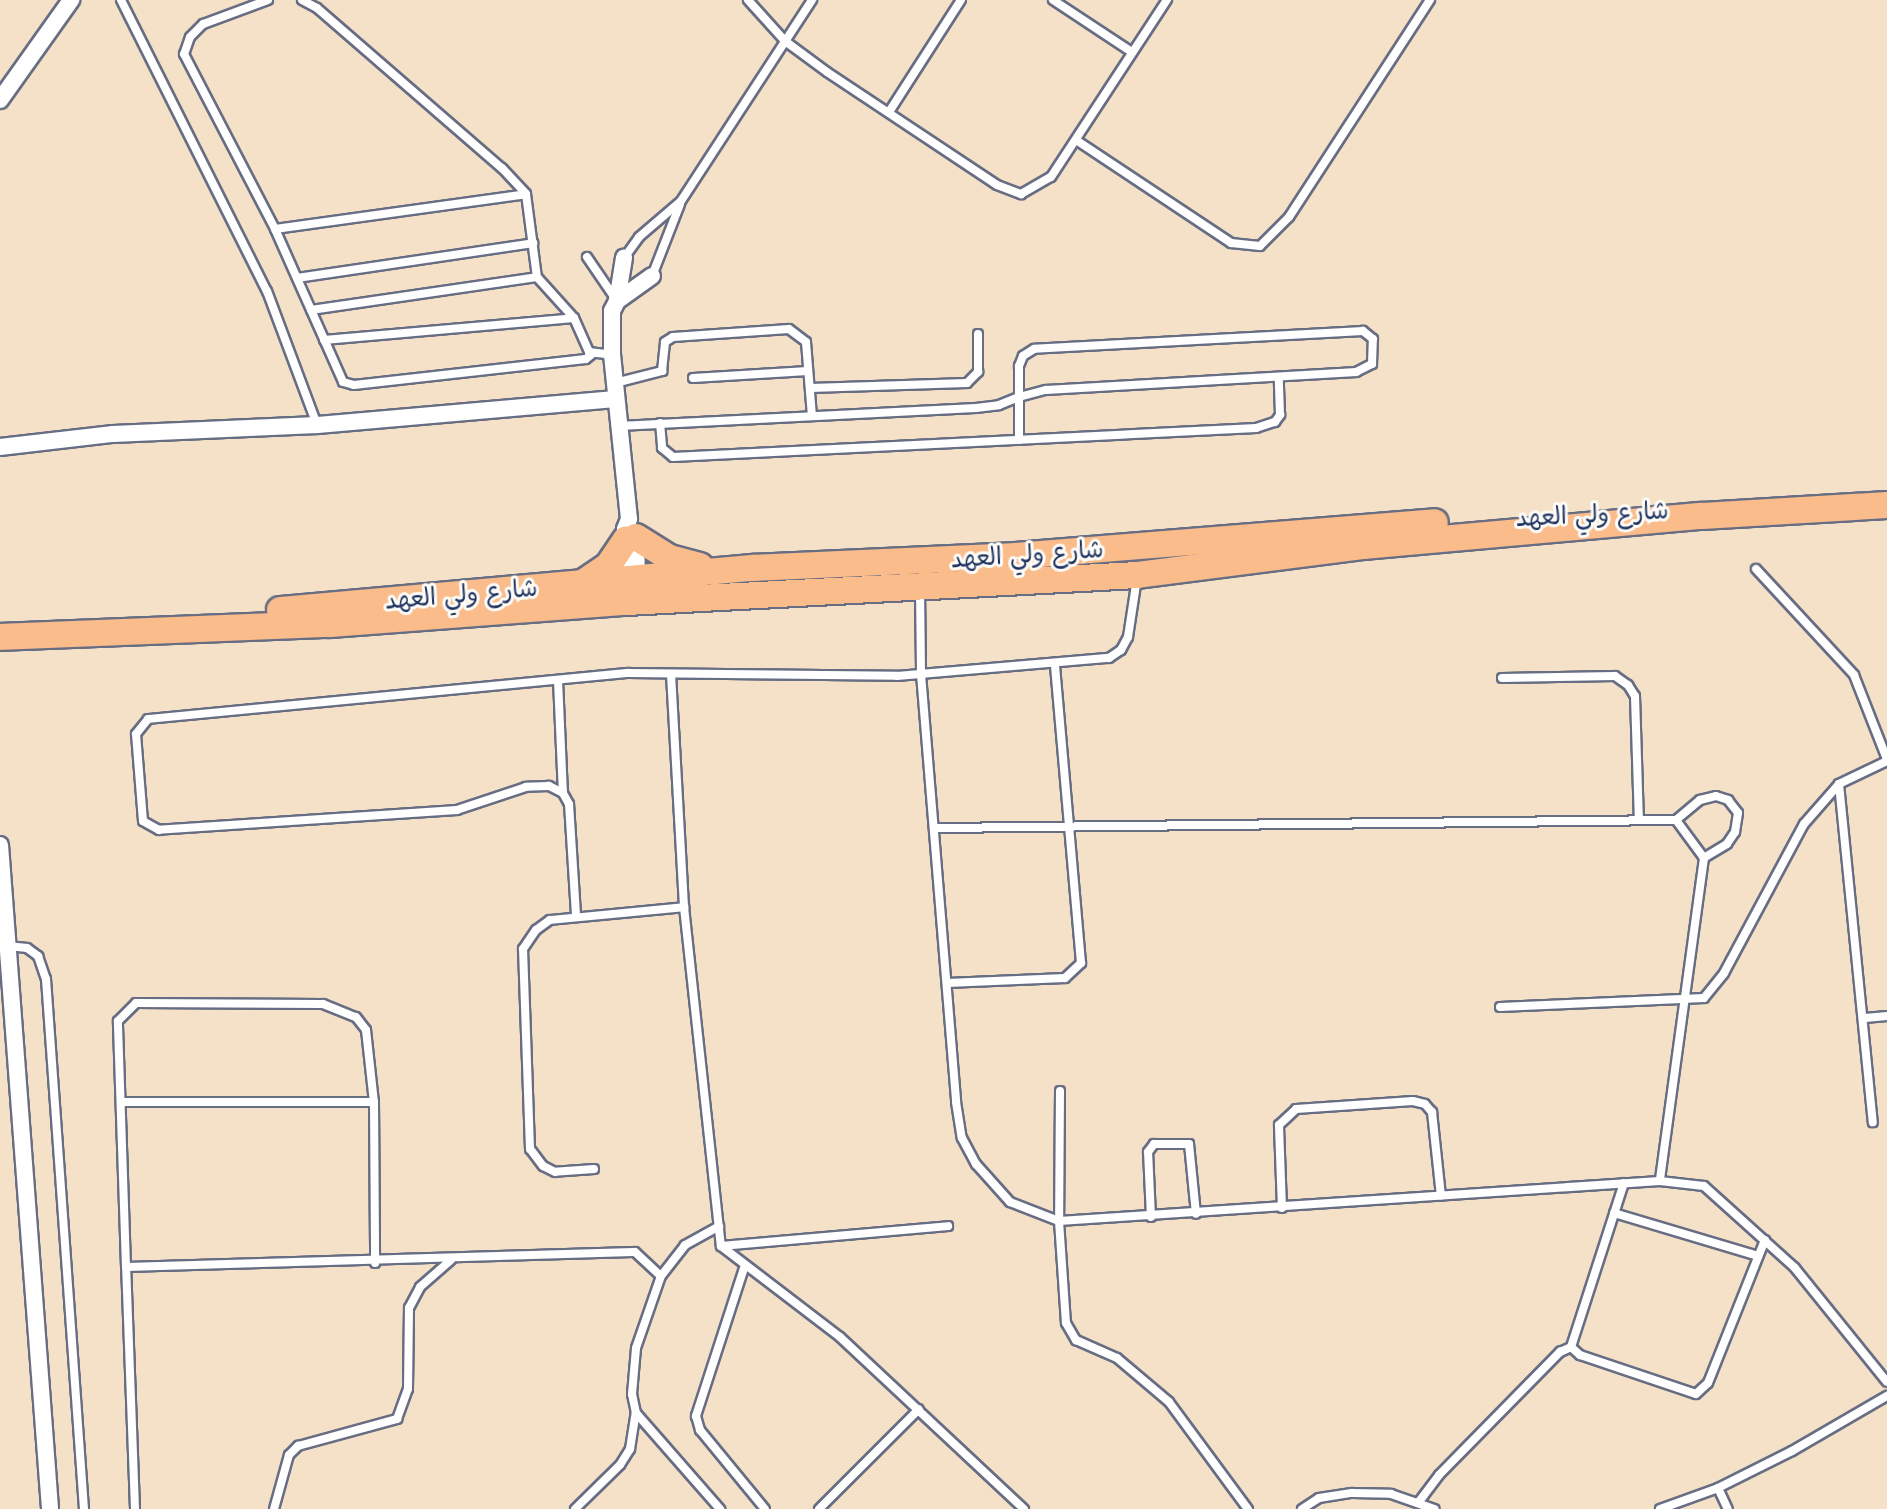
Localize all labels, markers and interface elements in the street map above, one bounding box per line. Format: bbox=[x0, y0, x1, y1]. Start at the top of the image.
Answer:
street label: شارع ولي العهد bbox=[1515, 495, 1669, 531]
street label: شارع ولي العهد bbox=[950, 533, 1104, 573]
street label: شارع ولي العهد bbox=[384, 572, 538, 614]

